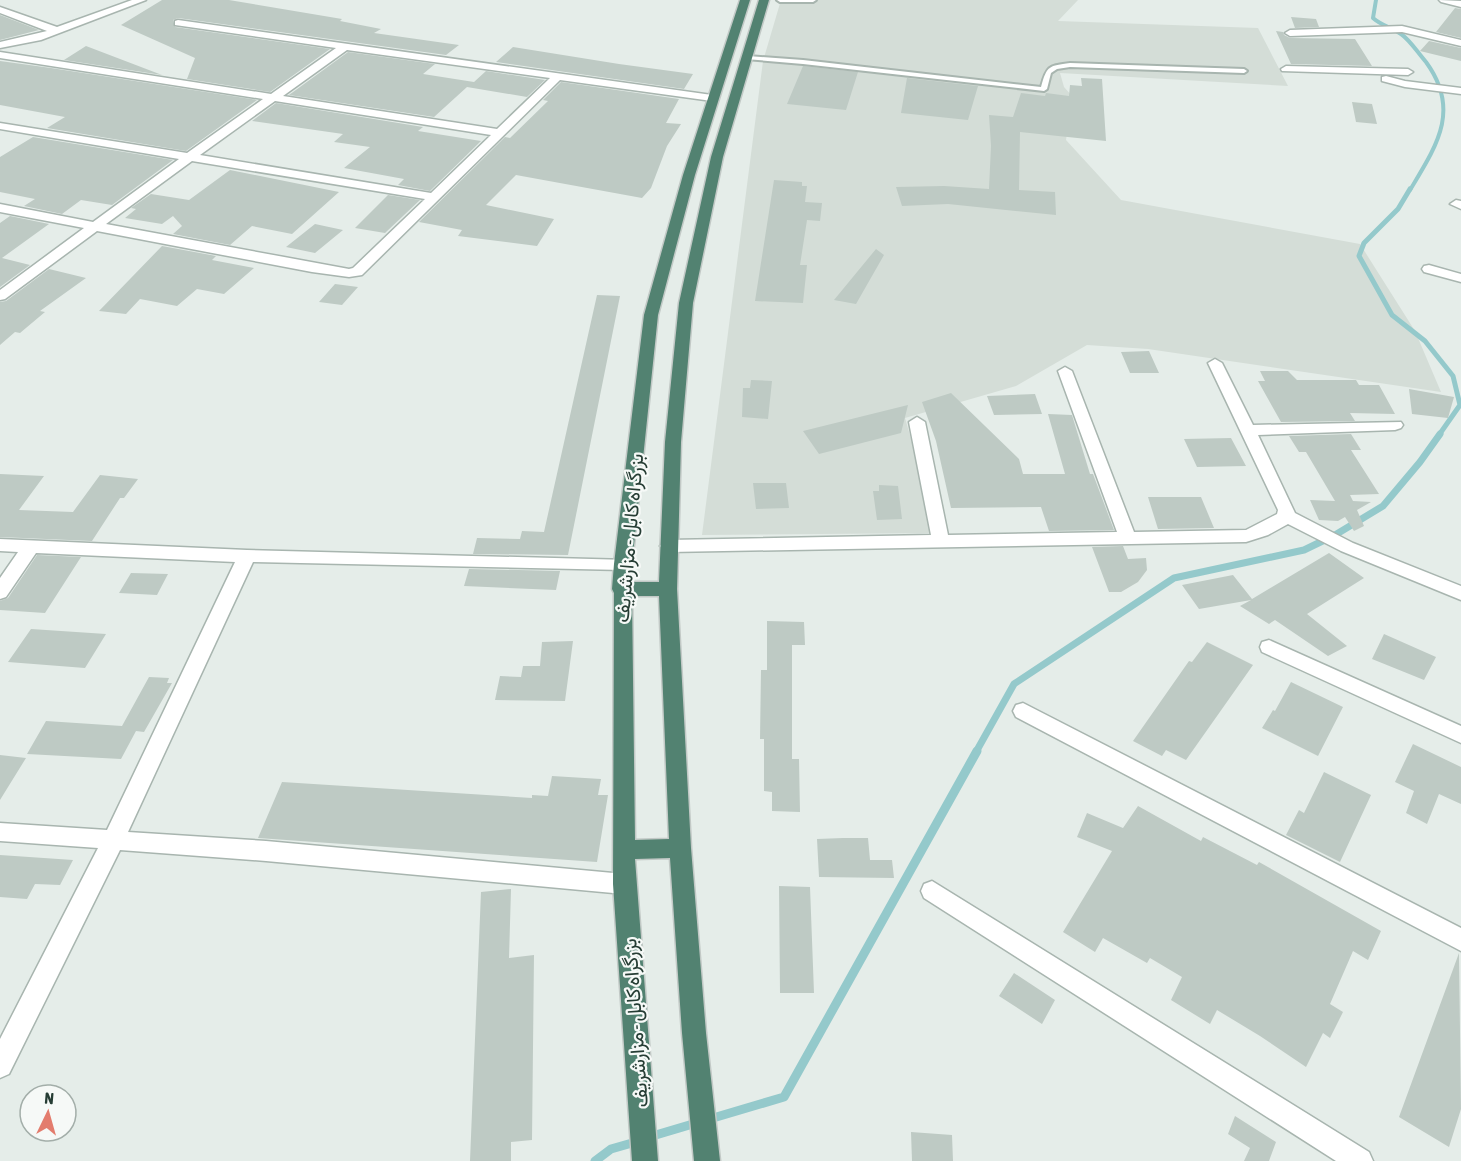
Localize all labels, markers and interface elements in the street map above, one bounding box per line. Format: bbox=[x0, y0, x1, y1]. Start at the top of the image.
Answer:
street label: بزرگراه کابل - مزارشریف bbox=[610, 453, 649, 624]
street label: بزرگراه کابل - مزارشریف bbox=[617, 938, 654, 1108]
north arrow bbox=[18, 1083, 78, 1143]
text: N bbox=[44, 1089, 55, 1107]

